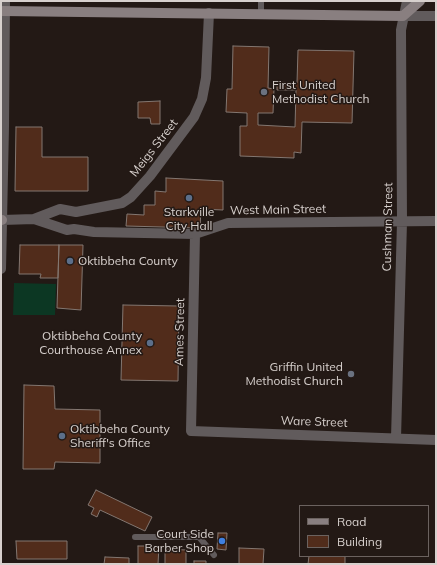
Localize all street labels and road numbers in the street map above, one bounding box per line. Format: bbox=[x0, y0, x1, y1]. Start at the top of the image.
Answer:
street label: Meigs Street bbox=[127, 116, 181, 180]
street label: Cushman Street bbox=[380, 182, 396, 272]
street label: West Main Street bbox=[230, 202, 326, 218]
street label: Ames Street bbox=[172, 298, 188, 366]
street label: Ware Street bbox=[280, 414, 348, 430]

